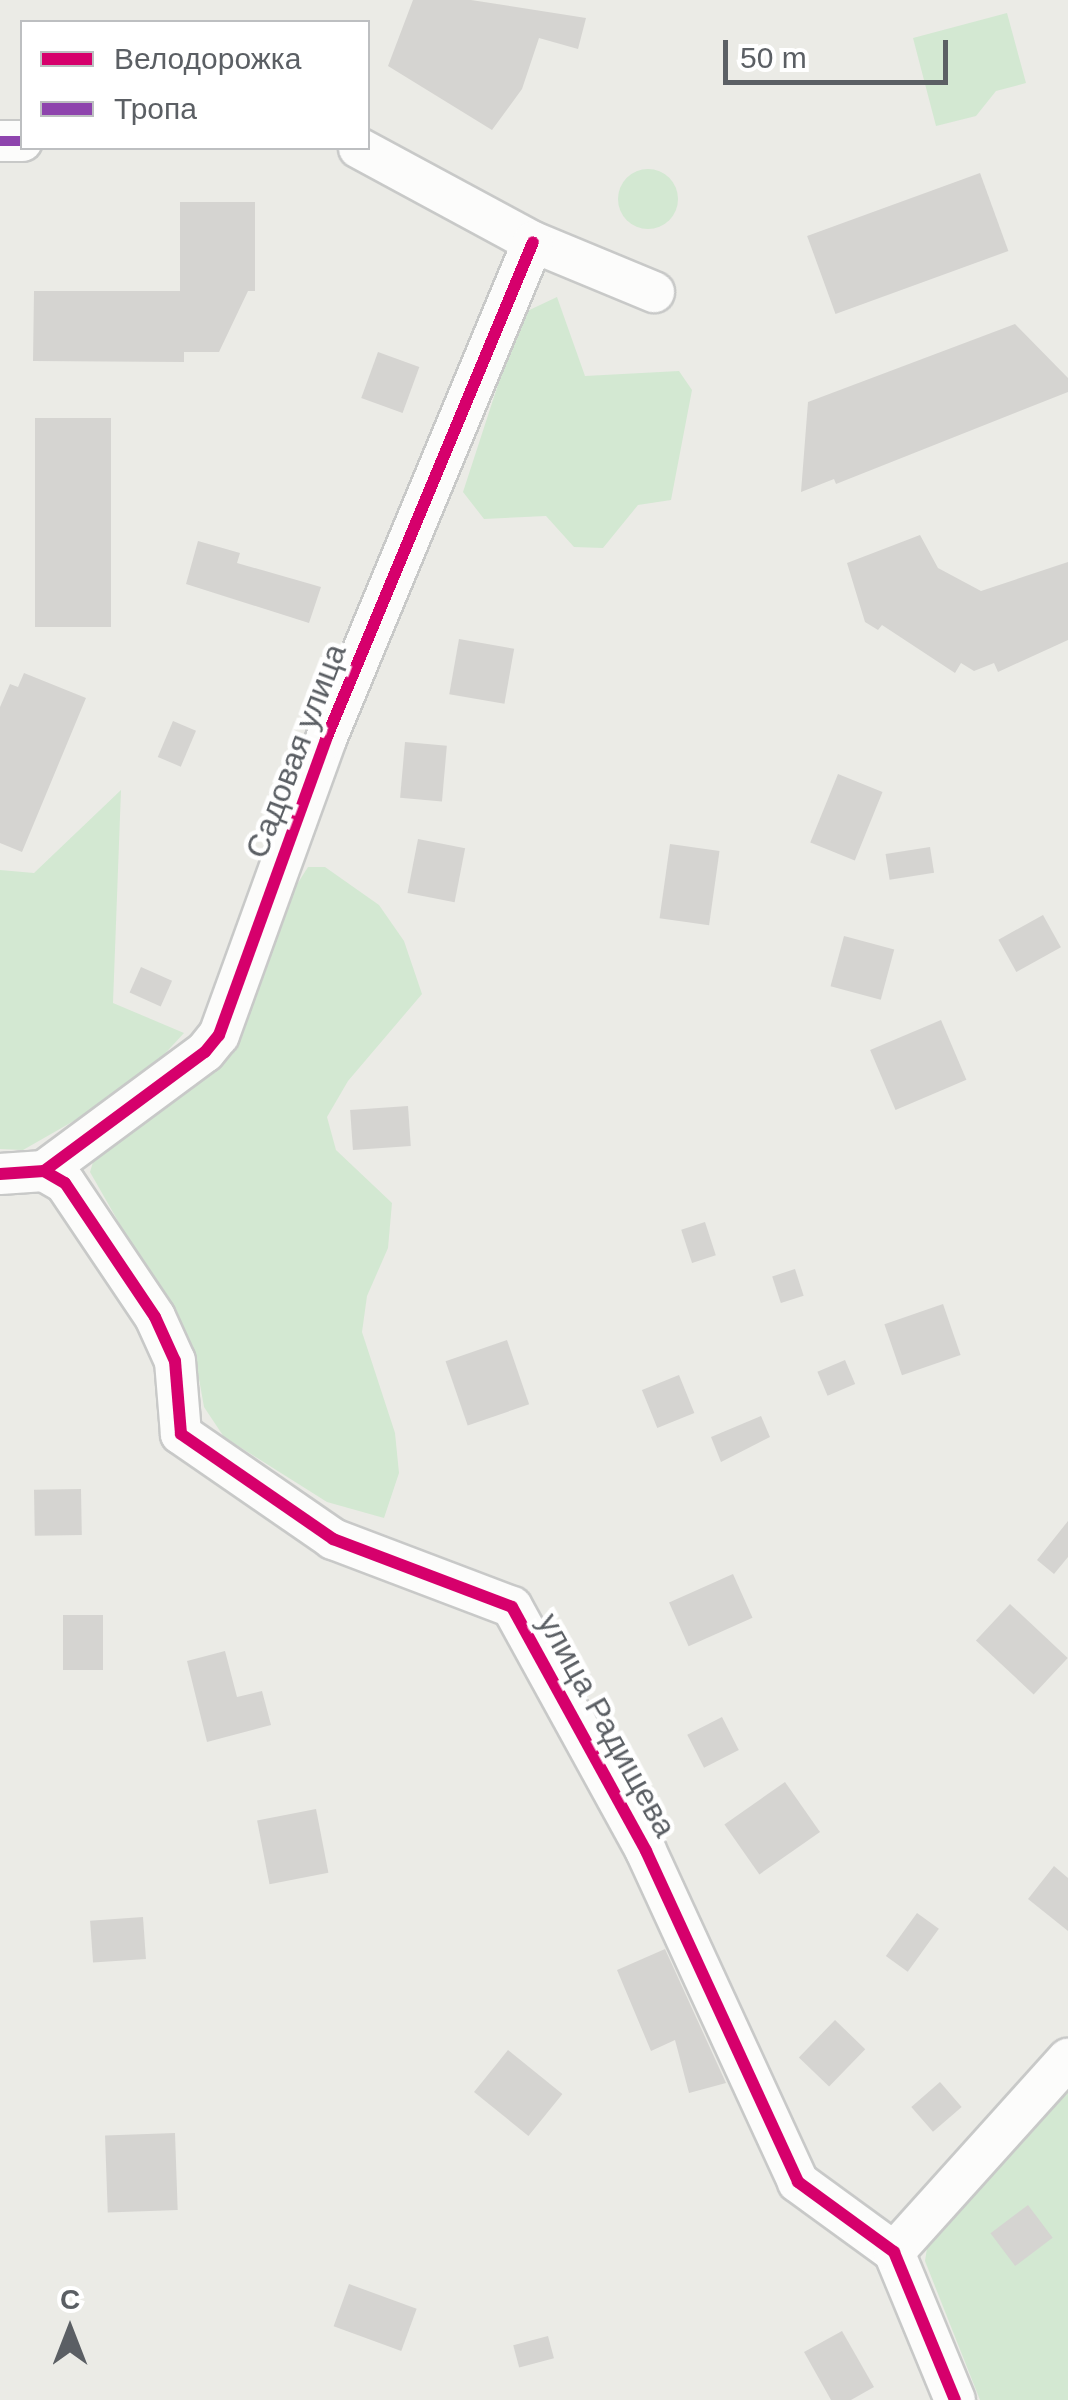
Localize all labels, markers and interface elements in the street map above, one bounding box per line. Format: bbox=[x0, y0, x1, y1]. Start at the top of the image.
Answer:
legend bbox=[20, 20, 370, 150]
scale bar bbox=[728, 20, 953, 82]
text: 50 m bbox=[740, 41, 807, 74]
text: Велодорожка bbox=[114, 42, 301, 75]
text: Тропа bbox=[114, 92, 197, 125]
street label: Садовая улица bbox=[238, 638, 354, 864]
street label: улица Радищева bbox=[530, 1607, 684, 1843]
north arrow bbox=[20, 2280, 120, 2380]
text: С bbox=[60, 2284, 80, 2315]

